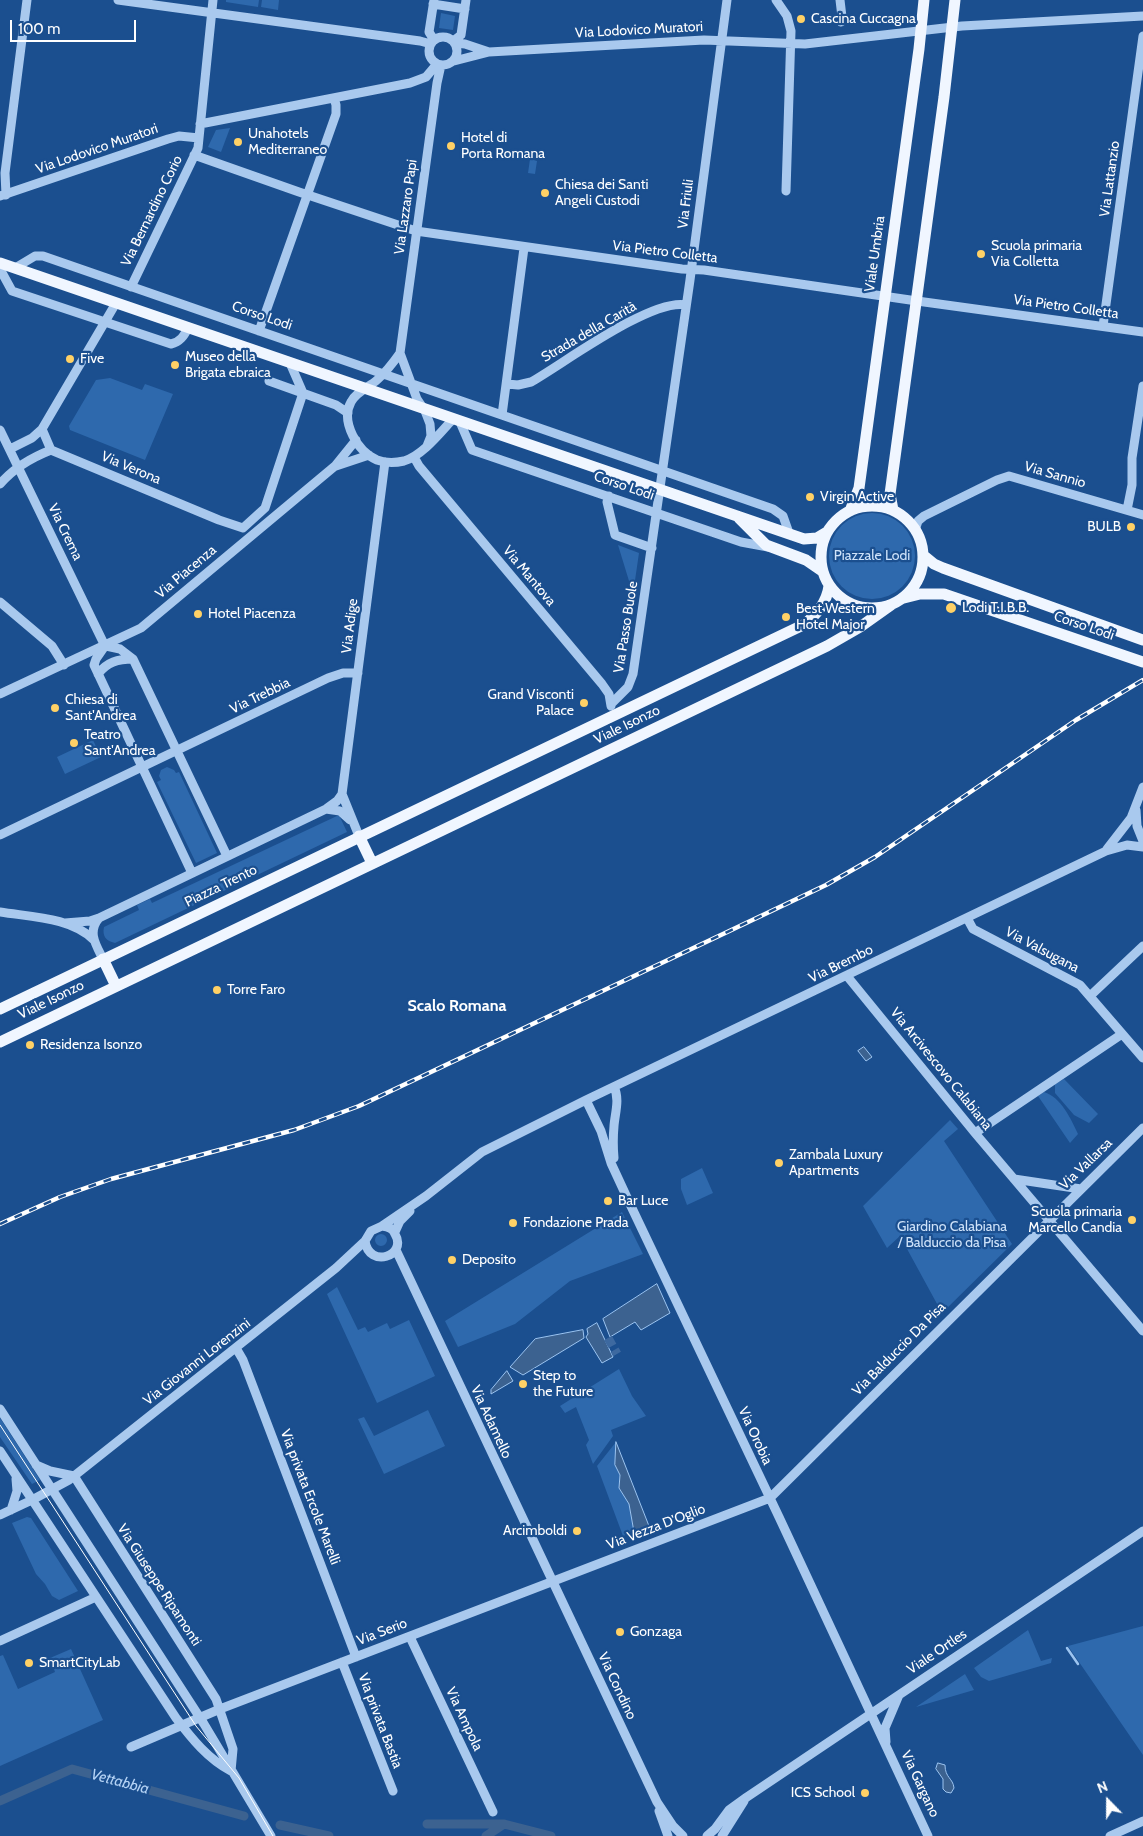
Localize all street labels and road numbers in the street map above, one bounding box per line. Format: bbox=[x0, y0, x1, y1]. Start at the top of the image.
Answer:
street label: Via Lodovico Muratori bbox=[575, 18, 703, 42]
street label: Via Lodovico Muratori bbox=[34, 120, 160, 178]
street label: Via Lattanzio bbox=[1096, 140, 1124, 218]
street label: Via Bernardino Corio bbox=[118, 153, 186, 269]
street label: Via Lazzaro Papi bbox=[391, 158, 421, 256]
street label: Via Friuli bbox=[675, 178, 697, 230]
street label: Viale Umbria bbox=[861, 215, 889, 293]
street label: Via Pietro Colletta bbox=[611, 237, 719, 267]
street label: Via Pietro Colletta bbox=[1012, 291, 1120, 323]
street label: Corso Lodi bbox=[230, 298, 294, 334]
street label: Strada della Carità bbox=[538, 298, 640, 366]
street label: Via Verona bbox=[99, 448, 163, 488]
street label: Via Sannio bbox=[1022, 458, 1088, 492]
street label: Corso Lodi bbox=[592, 468, 656, 504]
street label: Via Crema bbox=[44, 501, 86, 563]
street label: Via Piacenza bbox=[152, 542, 220, 602]
street label: Via Mantova bbox=[499, 542, 559, 610]
street label: Via Passo Buole bbox=[610, 580, 642, 674]
street label: Via Adige bbox=[338, 598, 362, 654]
street label: Corso Lodi bbox=[1052, 608, 1116, 644]
street label: Via Trebbia bbox=[227, 674, 293, 718]
street label: Viale Isonzo bbox=[591, 702, 663, 748]
street label: Piazza Trento bbox=[182, 861, 260, 911]
street label: Via Valsugana bbox=[1002, 923, 1082, 977]
street label: Via Brembo bbox=[806, 941, 876, 987]
street label: Viale Isonzo bbox=[15, 977, 87, 1023]
street label: Via Arcivescovo Calabiana bbox=[886, 1004, 996, 1134]
street label: Via Vallarsa bbox=[1056, 1135, 1116, 1193]
street label: Via Balduccio Da Pisa bbox=[849, 1299, 949, 1399]
street label: Via Giovanni Lorenzini bbox=[140, 1315, 254, 1409]
street label: Via Adamello bbox=[467, 1383, 515, 1461]
street label: Via Orobia bbox=[734, 1404, 776, 1468]
street label: Via privata Ercole Marelli bbox=[276, 1427, 344, 1567]
street label: Via Vezza D'Oglio bbox=[604, 1500, 708, 1554]
street label: Via Giuseppe Ripamonti bbox=[113, 1521, 205, 1649]
street label: Via Serio bbox=[355, 1615, 409, 1649]
street label: Viale Ortles bbox=[904, 1626, 970, 1678]
street label: Via Condino bbox=[594, 1650, 640, 1722]
street label: Via privata Bastia bbox=[354, 1671, 406, 1771]
street label: Via Ampola bbox=[442, 1684, 486, 1754]
street label: Via Gargano bbox=[897, 1748, 943, 1820]

